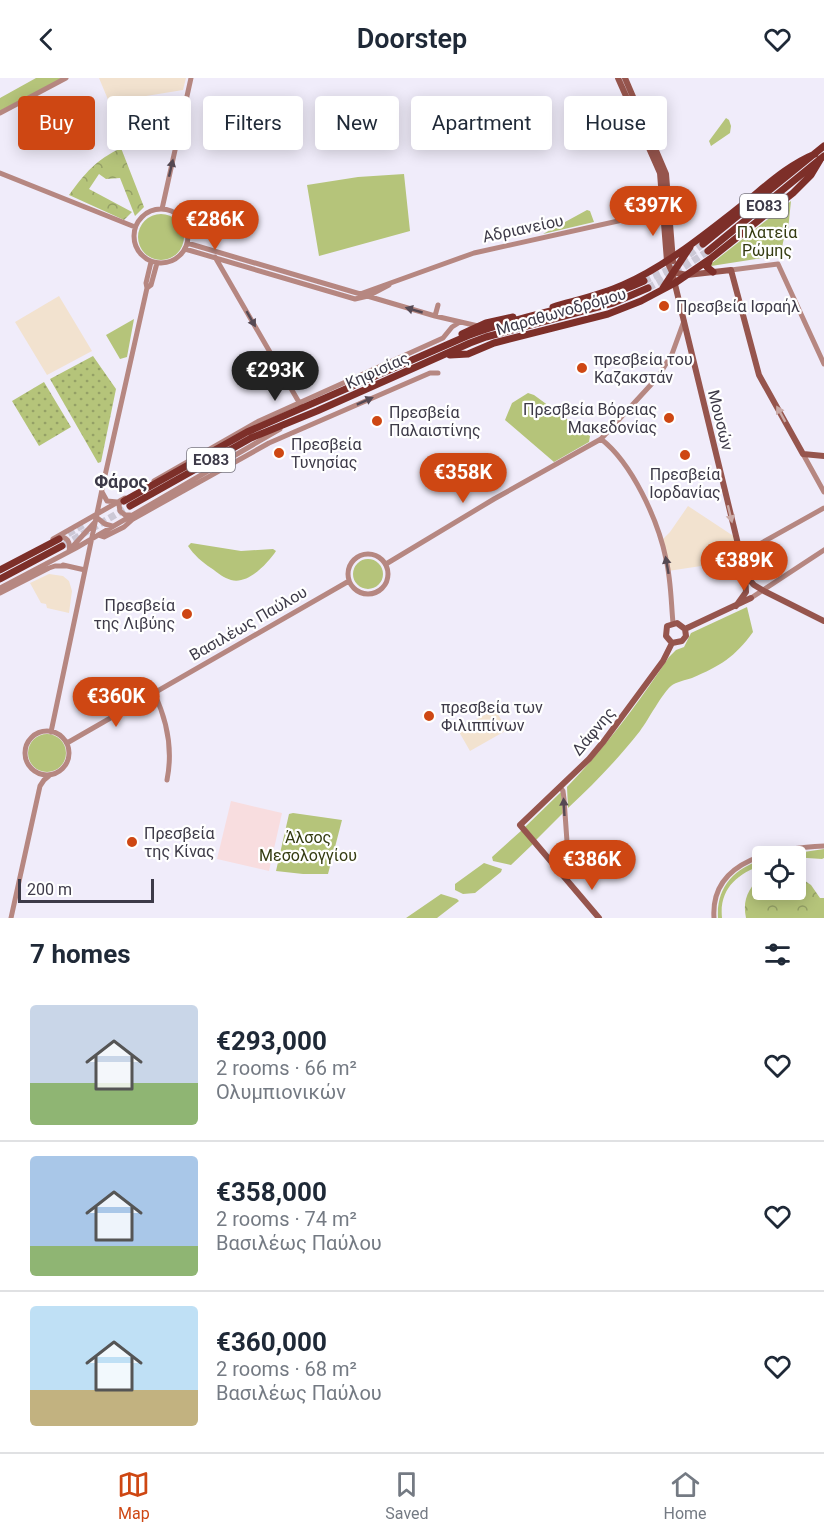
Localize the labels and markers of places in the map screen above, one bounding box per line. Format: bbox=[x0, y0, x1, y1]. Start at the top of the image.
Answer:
pin: €397K bbox=[611, 186, 695, 237]
pin: €286K bbox=[173, 200, 257, 251]
place label: Πρεσβεία Ισραήλ bbox=[676, 297, 800, 316]
marker: Πρεσβεία Ισραήλ bbox=[657, 299, 671, 313]
place label: πρεσβεία του Καζακστάν bbox=[594, 350, 693, 387]
pin: €293K bbox=[233, 351, 317, 402]
marker: πρεσβεία του Καζακστάν bbox=[575, 361, 589, 375]
place label: Πρεσβεία Βόρειας Μακεδονίας bbox=[523, 400, 657, 437]
place label: Πρεσβεία Παλαιστίνης bbox=[389, 403, 481, 440]
marker: Πρεσβεία Βόρειας Μακεδονίας bbox=[662, 411, 676, 425]
marker: Πρεσβεία Παλαιστίνης bbox=[370, 414, 384, 428]
place label: Πρεσβεία Τυνησίας bbox=[291, 435, 362, 472]
marker: Πρεσβεία Τυνησίας bbox=[272, 446, 286, 460]
marker: Πρεσβεία Ιορδανίας bbox=[678, 448, 692, 462]
pin: €358K bbox=[421, 453, 505, 504]
place label: Πρεσβεία Ιορδανίας bbox=[649, 465, 721, 502]
pin: €389K bbox=[702, 541, 786, 592]
place label: Πρεσβεία της Λιβύης bbox=[93, 596, 175, 633]
marker: Πρεσβεία της Λιβύης bbox=[180, 607, 194, 621]
pin: €360K bbox=[74, 677, 158, 728]
place label: πρεσβεία των Φιλιππίνων bbox=[441, 698, 543, 735]
marker: πρεσβεία των Φιλιππίνων bbox=[422, 709, 436, 723]
place label: Πρεσβεία της Κίνας bbox=[144, 824, 215, 861]
marker: Πρεσβεία της Κίνας bbox=[125, 835, 139, 849]
pin: €386K bbox=[550, 840, 634, 891]

